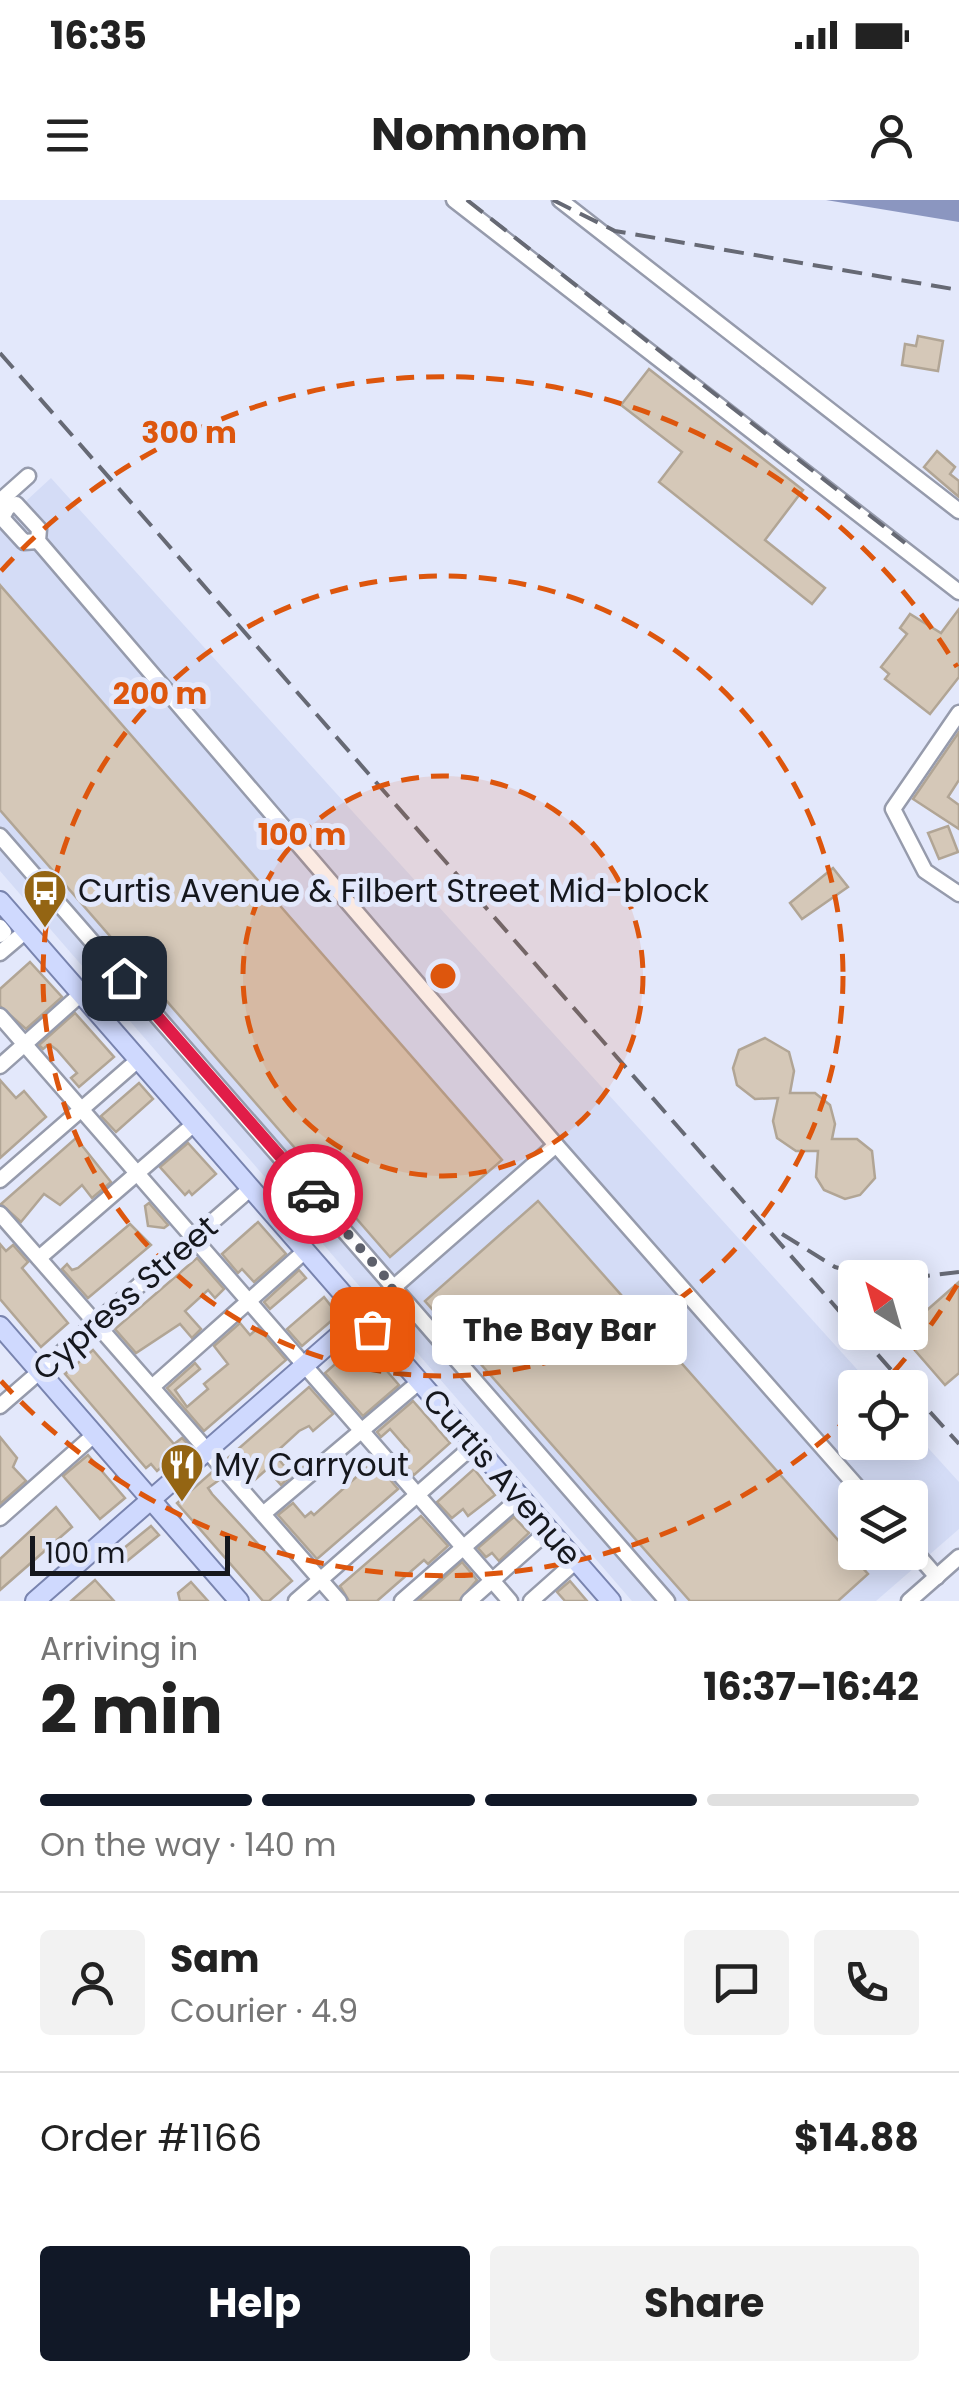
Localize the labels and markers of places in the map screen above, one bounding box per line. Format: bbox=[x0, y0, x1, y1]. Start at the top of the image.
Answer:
bus stop icon: Curtis Avenue & Filbert Street Mid-block bbox=[22, 868, 68, 929]
place label: Curtis Avenue & Filbert Street Mid-block bbox=[78, 868, 710, 913]
pin bbox=[82, 936, 167, 1021]
centre of rings bbox=[425, 958, 461, 994]
pin bbox=[330, 1287, 415, 1372]
callout: The Bay Bar bbox=[432, 1294, 687, 1364]
restaurant icon: My Carryout bbox=[159, 1442, 205, 1503]
place label: My Carryout bbox=[214, 1442, 409, 1487]

